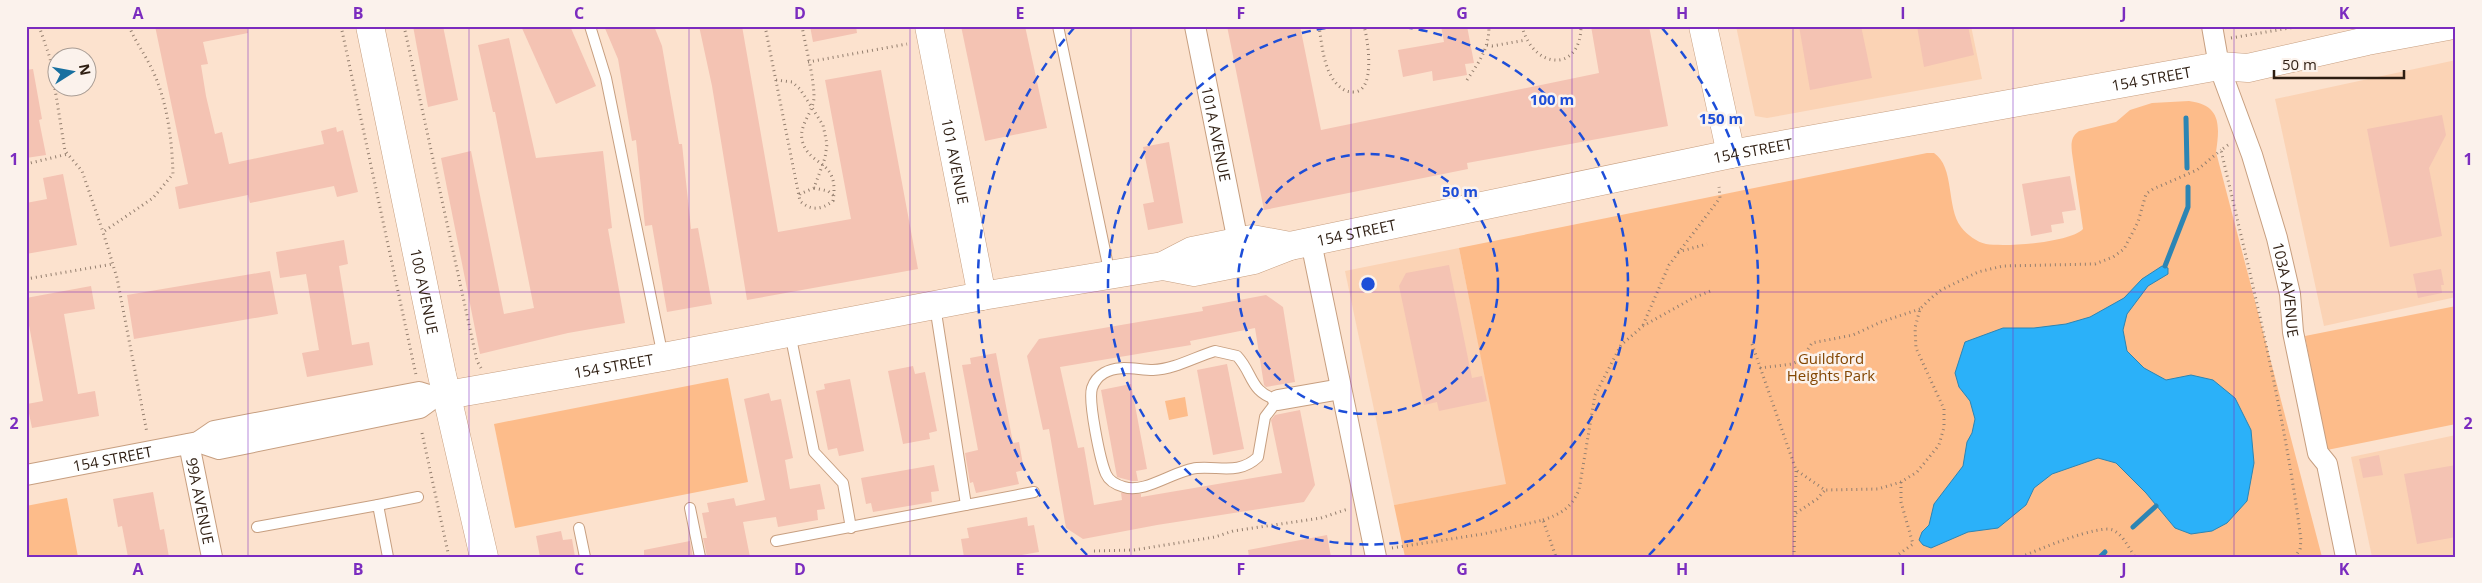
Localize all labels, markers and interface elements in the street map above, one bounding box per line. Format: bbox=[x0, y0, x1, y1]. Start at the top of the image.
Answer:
text: A bbox=[132, 2, 144, 24]
text: B bbox=[353, 2, 363, 24]
text: C bbox=[574, 2, 584, 24]
text: D bbox=[794, 2, 806, 24]
text: E bbox=[1016, 2, 1025, 24]
text: F bbox=[1237, 2, 1245, 24]
text: G bbox=[1456, 2, 1468, 24]
text: H bbox=[1676, 2, 1688, 24]
text: I bbox=[1900, 2, 1906, 24]
text: J bbox=[2119, 2, 2127, 24]
text: K bbox=[2339, 2, 2350, 24]
north arrow bbox=[48, 48, 98, 98]
scale bar bbox=[2274, 48, 2404, 80]
text: 50 m bbox=[2282, 54, 2317, 74]
street label: 154 STREET bbox=[2110, 61, 2193, 95]
text: N bbox=[75, 62, 96, 77]
street label: 101A AVENUE bbox=[1197, 85, 1236, 183]
text: 100 m bbox=[1530, 89, 1574, 109]
text: 150 m bbox=[1699, 108, 1743, 128]
street label: 101 AVENUE bbox=[937, 117, 974, 206]
street label: 154 STREET bbox=[1711, 133, 1795, 167]
text: 1 bbox=[9, 148, 19, 170]
text: 1 bbox=[2463, 148, 2473, 170]
text: 50 m bbox=[1442, 181, 1478, 201]
street label: 154 STREET bbox=[1315, 214, 1398, 250]
street label: 103A AVENUE bbox=[2268, 240, 2304, 339]
street label: 100 AVENUE bbox=[406, 247, 443, 336]
centre of rings bbox=[1359, 275, 1377, 293]
park label: Guildford Heights Park bbox=[1787, 348, 1875, 385]
street label: 154 STREET bbox=[572, 349, 655, 383]
text: 2 bbox=[9, 412, 19, 434]
text: 2 bbox=[2463, 412, 2473, 434]
street label: 154 STREET bbox=[71, 441, 154, 476]
street label: 99A AVENUE bbox=[182, 456, 219, 546]
text: A bbox=[132, 558, 144, 580]
text: B bbox=[353, 558, 363, 580]
text: C bbox=[574, 558, 584, 580]
text: D bbox=[794, 558, 806, 580]
text: E bbox=[1016, 558, 1025, 580]
text: F bbox=[1237, 558, 1245, 580]
text: G bbox=[1456, 558, 1468, 580]
text: H bbox=[1676, 558, 1688, 580]
text: I bbox=[1900, 558, 1906, 580]
text: J bbox=[2119, 558, 2127, 580]
text: K bbox=[2339, 558, 2350, 580]

